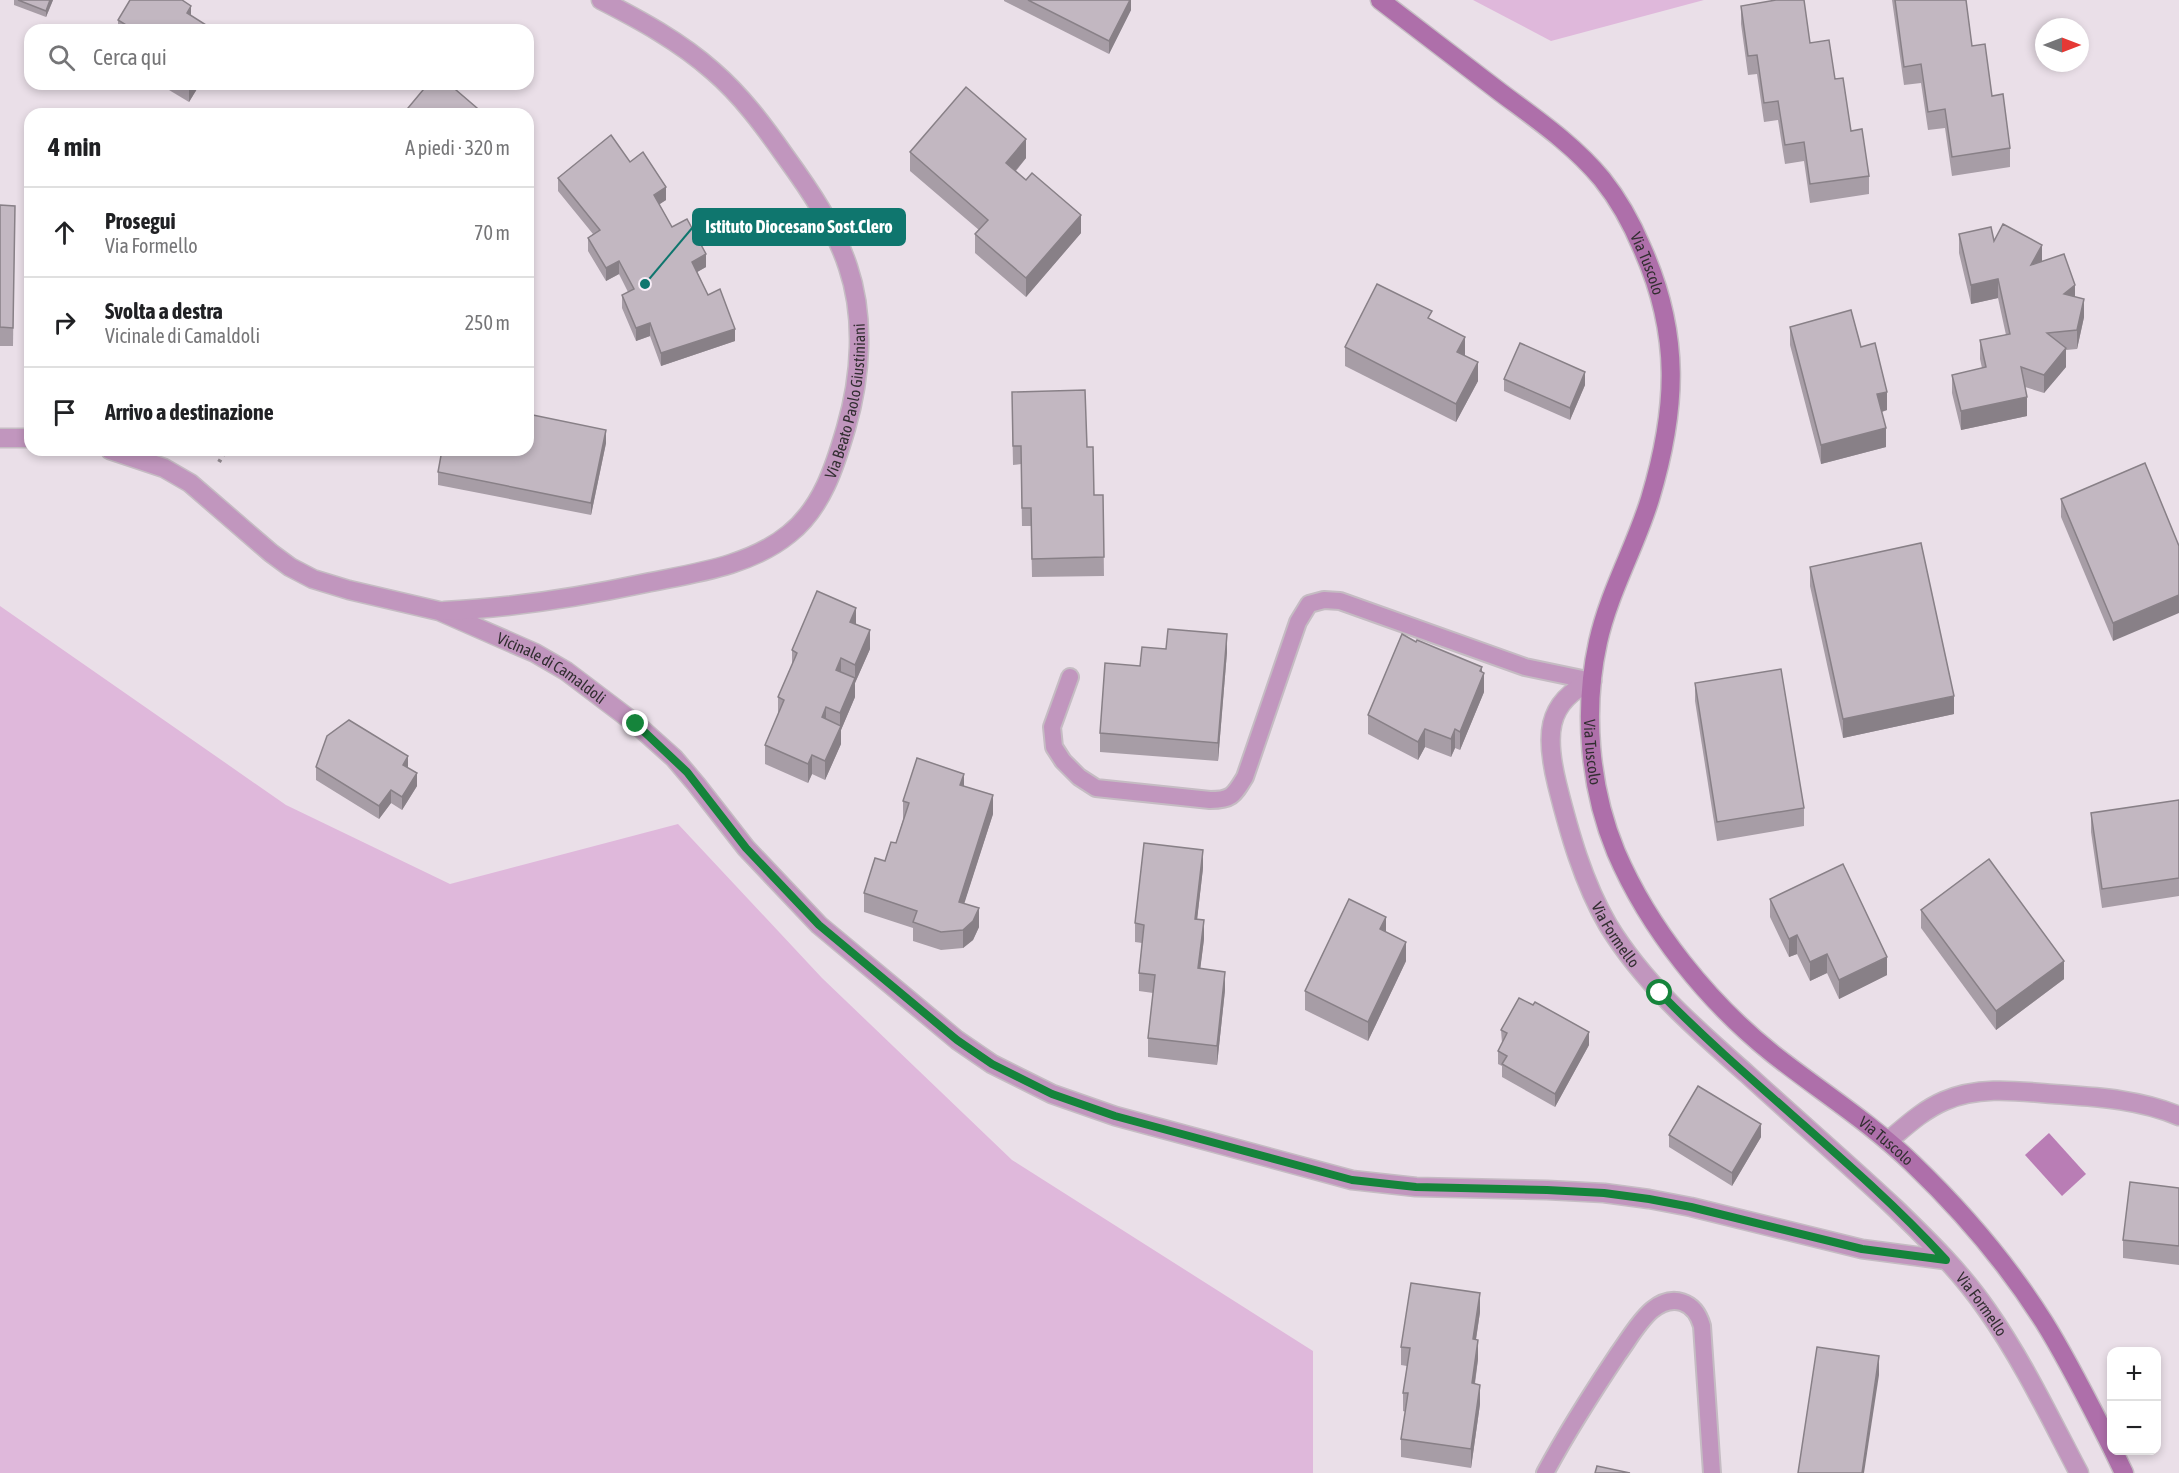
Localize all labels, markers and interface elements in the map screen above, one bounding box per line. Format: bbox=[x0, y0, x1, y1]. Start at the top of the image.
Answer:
north arrow bbox=[2035, 18, 2089, 72]
search box bbox=[24, 24, 534, 90]
icon: search bbox=[45, 41, 78, 74]
text: Cerca qui bbox=[93, 44, 167, 70]
text: 4 min bbox=[48, 132, 101, 162]
text: A piedi · 320 m bbox=[405, 136, 510, 159]
text: Prosegui bbox=[105, 208, 176, 234]
callout: Istituto Diocesano Sost.Clero bbox=[693, 209, 905, 245]
icon: ahead bbox=[48, 216, 81, 249]
text: Istituto Diocesano Sost.Clero bbox=[705, 216, 893, 237]
text: 70 m bbox=[474, 221, 510, 244]
street label: Via Tuscolo bbox=[1627, 229, 1668, 297]
text: Via Formello bbox=[105, 234, 198, 257]
text: Svolta a destra bbox=[105, 298, 223, 324]
icon: right bbox=[48, 306, 81, 339]
text: 250 m bbox=[465, 311, 510, 334]
street label: Via Beato Paolo Giustiniani bbox=[821, 323, 868, 481]
text: Vicinale di Camaldoli bbox=[105, 324, 260, 347]
icon: arrive bbox=[48, 396, 81, 429]
text: Arrivo a destinazione bbox=[105, 399, 274, 425]
street label: Vicinale di Camaldoli bbox=[494, 629, 610, 707]
route end bbox=[622, 710, 648, 736]
street label: Via Tuscolo bbox=[1581, 719, 1605, 786]
street label: Via Formello bbox=[1588, 899, 1643, 971]
route start bbox=[1646, 979, 1672, 1005]
street label: Via Tuscolo bbox=[1855, 1112, 1917, 1169]
street label: Via Formello bbox=[1953, 1269, 2011, 1339]
map controls bbox=[2107, 1347, 2161, 1455]
button: + bbox=[2107, 1347, 2161, 1401]
button: − bbox=[2107, 1401, 2161, 1455]

